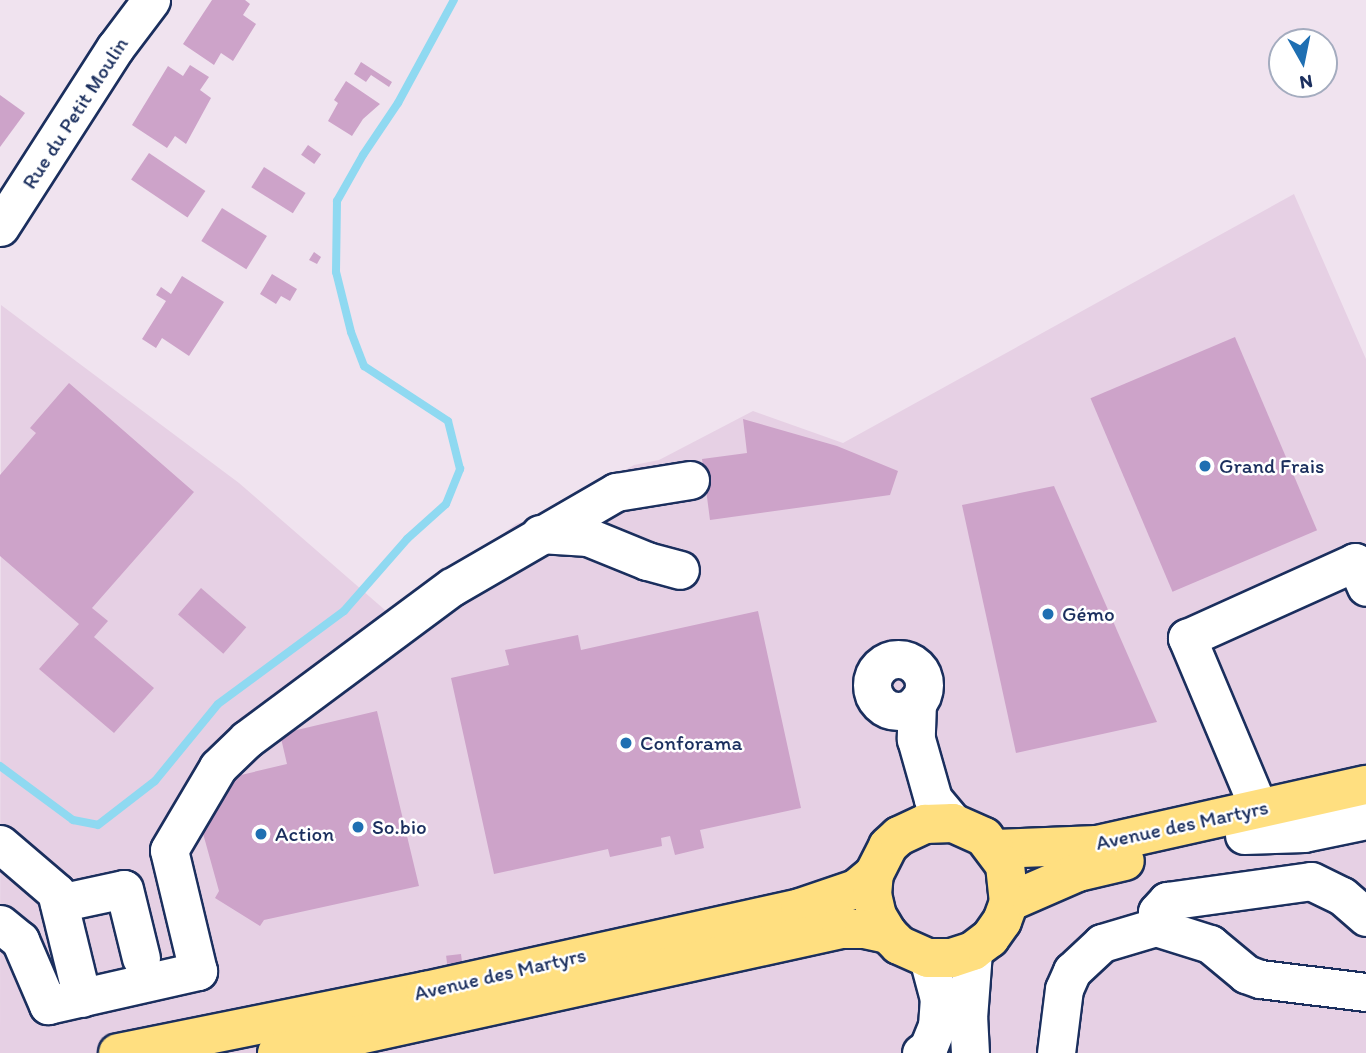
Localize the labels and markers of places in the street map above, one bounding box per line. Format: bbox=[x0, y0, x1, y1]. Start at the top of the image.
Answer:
place label: Grand Frais bbox=[1219, 453, 1325, 479]
marker: Grand Frais bbox=[1197, 458, 1213, 474]
place label: Gémo bbox=[1062, 601, 1115, 627]
marker: Gémo bbox=[1040, 606, 1056, 622]
place label: Conforama bbox=[640, 730, 743, 756]
marker: Conforama bbox=[618, 735, 634, 751]
place label: So.bio bbox=[372, 814, 427, 840]
marker: So.bio bbox=[350, 819, 366, 835]
place label: Action bbox=[275, 821, 334, 847]
marker: Action bbox=[253, 826, 269, 842]

